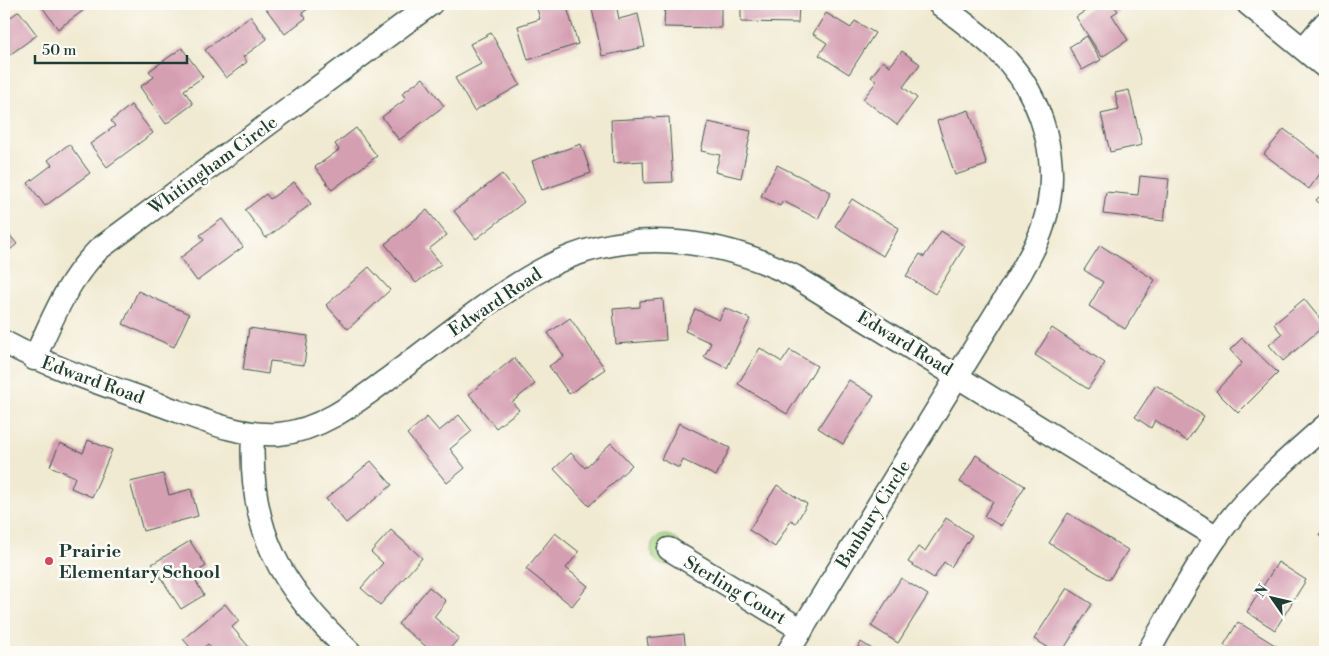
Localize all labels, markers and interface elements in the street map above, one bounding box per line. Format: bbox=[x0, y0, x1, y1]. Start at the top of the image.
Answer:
scale bar bbox=[35, 32, 188, 64]
text: 50 m bbox=[42, 41, 76, 60]
street label: Whitingham Circle bbox=[144, 111, 282, 220]
street label: Edward Road bbox=[444, 262, 547, 342]
street label: Edward Road bbox=[853, 306, 958, 381]
street label: Edward Road bbox=[38, 351, 148, 410]
street label: Banbury Circle bbox=[831, 456, 916, 573]
place label: Prairie Elementary School bbox=[59, 540, 220, 584]
street label: Sterling Court bbox=[679, 551, 791, 630]
marker: Prairie Elementary School bbox=[43, 555, 55, 567]
north arrow bbox=[1246, 574, 1296, 624]
text: N bbox=[1251, 582, 1273, 601]

